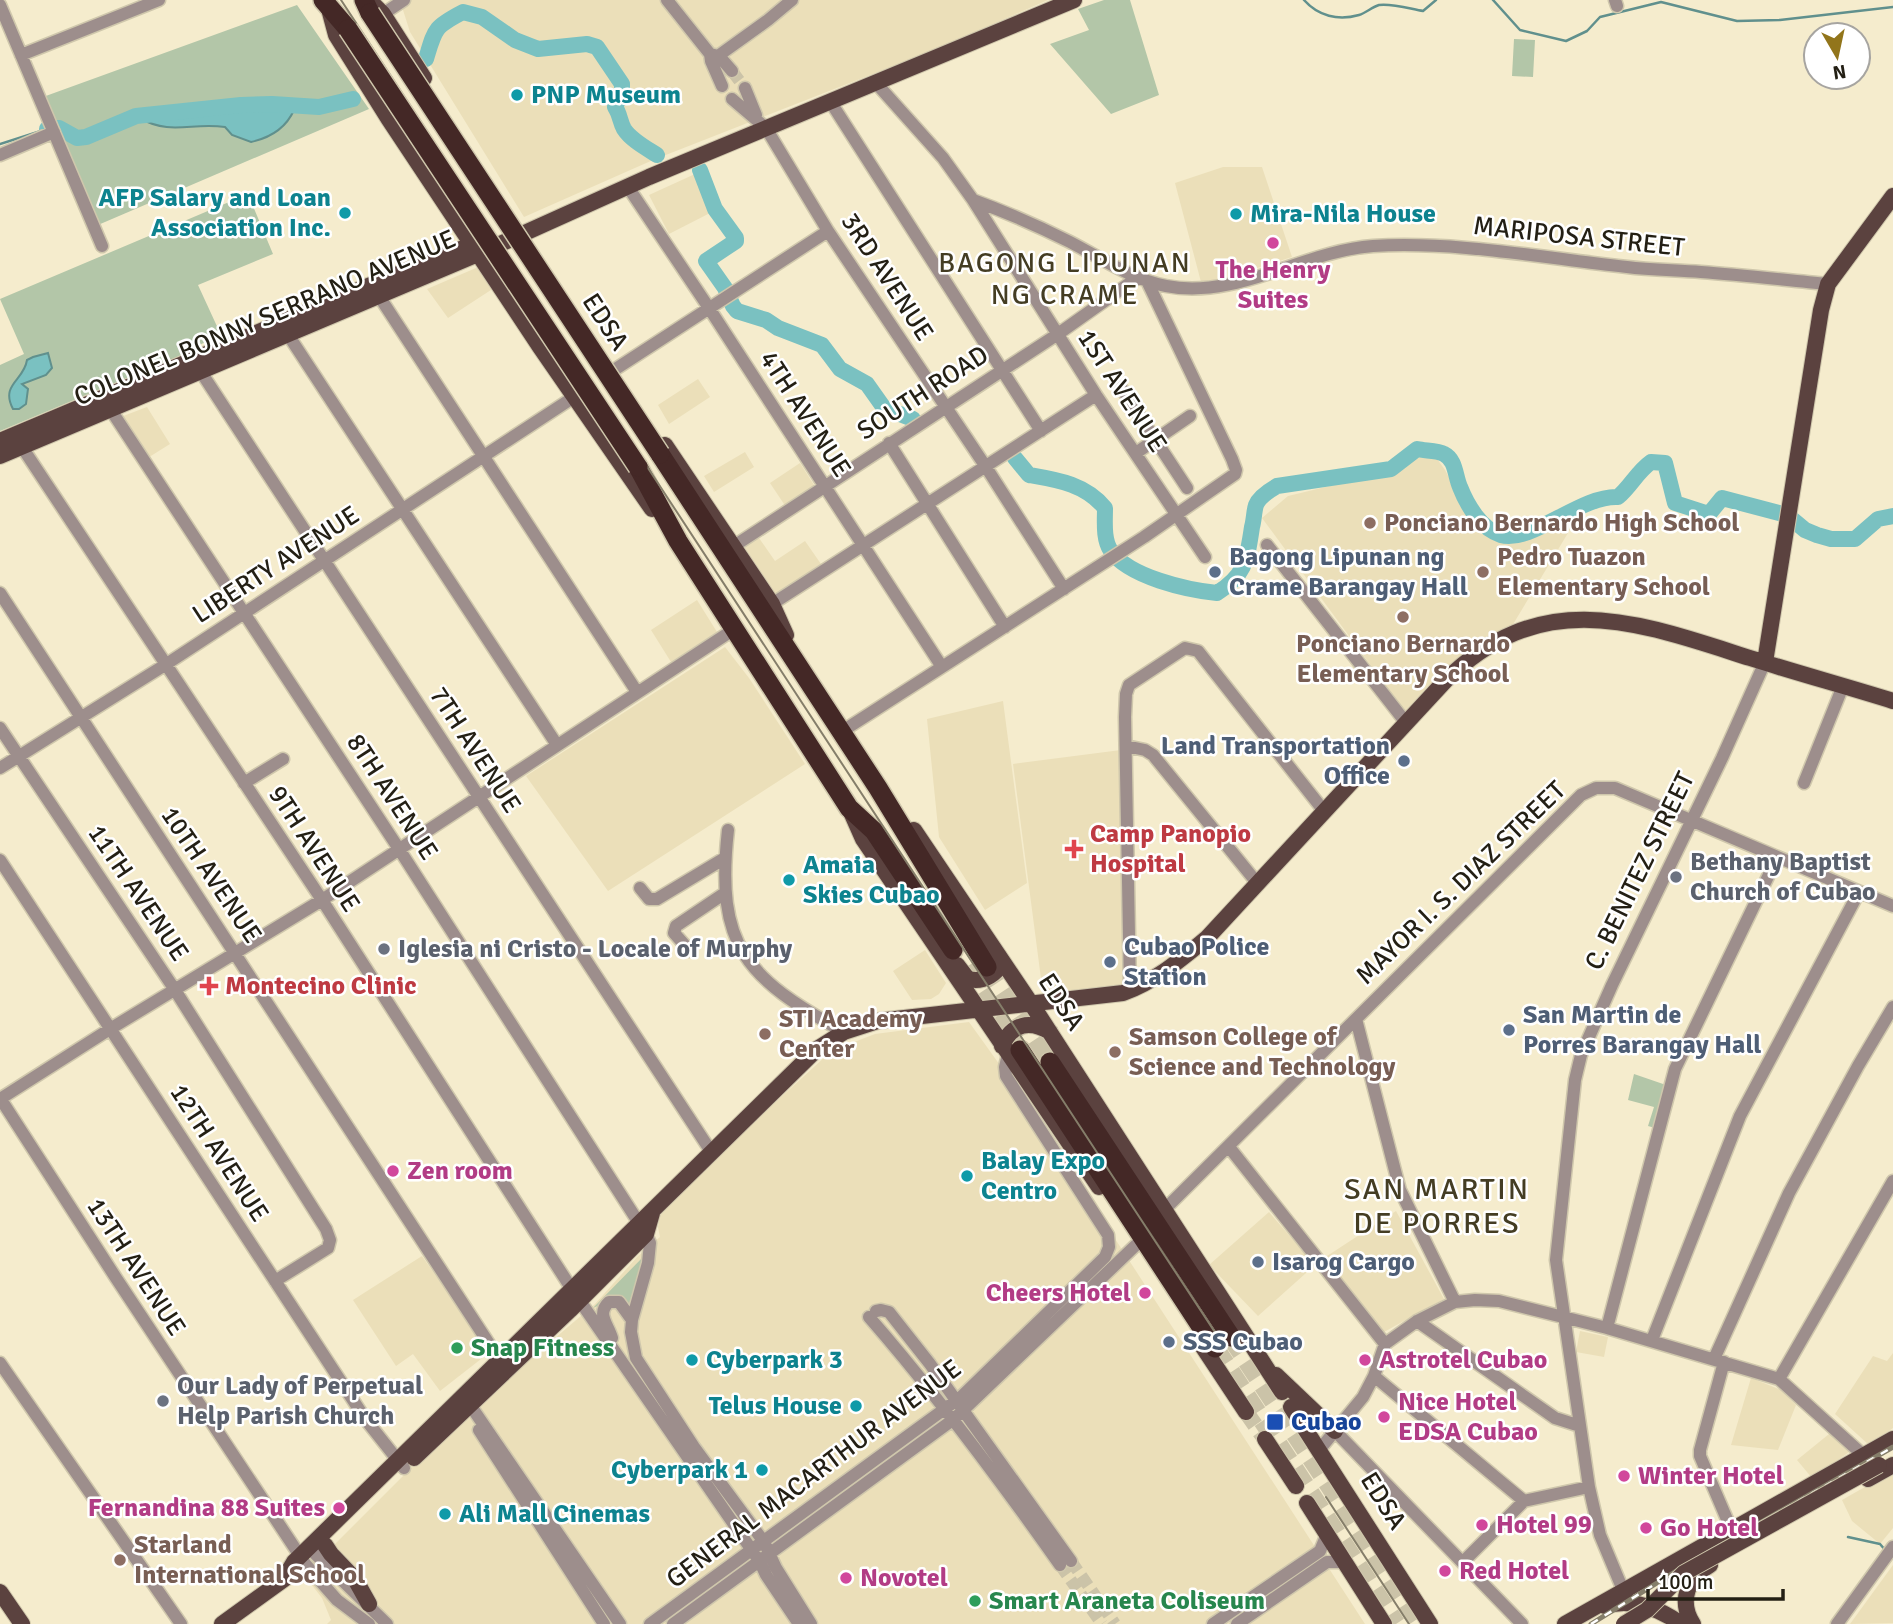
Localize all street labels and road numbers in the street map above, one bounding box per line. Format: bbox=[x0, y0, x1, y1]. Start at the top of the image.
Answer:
street label: 3RD AVENUE bbox=[834, 207, 940, 347]
street label: MARIPOSA STREET bbox=[1472, 210, 1687, 264]
street label: COLONEL BONNY SERRANO AVENUE bbox=[69, 223, 461, 413]
street label: EDSA bbox=[575, 287, 635, 357]
street label: 1ST AVENUE bbox=[1070, 323, 1174, 459]
street label: SOUTH ROAD bbox=[852, 339, 994, 447]
street label: 4TH AVENUE bbox=[752, 345, 858, 483]
street label: LIBERTY AVENUE bbox=[187, 499, 365, 631]
street label: 7TH AVENUE bbox=[422, 681, 528, 819]
street label: 8TH AVENUE bbox=[339, 728, 445, 866]
street label: C. BENITEZ STREET bbox=[1578, 767, 1702, 975]
street label: MAYOR I. S. DIAZ STREET bbox=[1350, 774, 1573, 991]
street label: 9TH AVENUE bbox=[261, 780, 367, 918]
street label: 10TH AVENUE bbox=[154, 800, 268, 950]
street label: 11TH AVENUE bbox=[81, 818, 195, 968]
street label: EDSA bbox=[1031, 967, 1091, 1037]
street label: 12TH AVENUE bbox=[163, 1078, 275, 1228]
street label: 13TH AVENUE bbox=[80, 1192, 192, 1342]
street label: GENERAL MACARTHUR AVENUE bbox=[660, 1353, 968, 1595]
street label: EDSA bbox=[1353, 1466, 1413, 1536]

